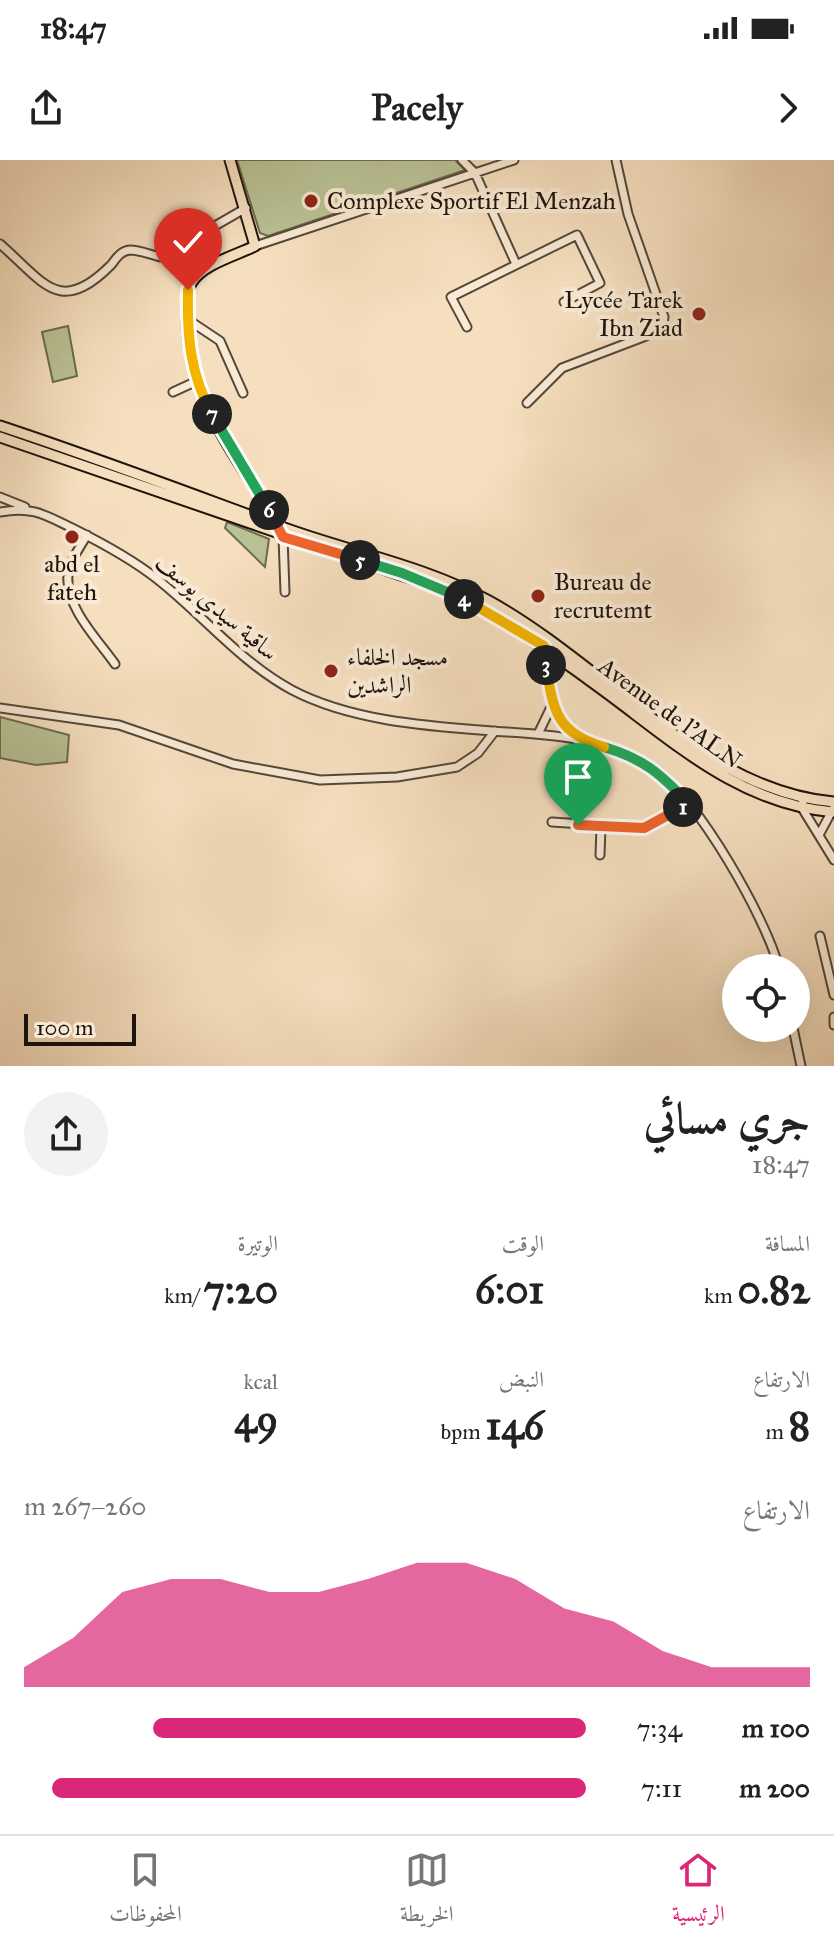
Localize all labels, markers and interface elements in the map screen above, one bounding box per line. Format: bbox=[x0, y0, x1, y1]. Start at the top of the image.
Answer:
text: 18:47 bbox=[40, 10, 107, 46]
icon: share bbox=[24, 86, 68, 130]
text: Pacely bbox=[371, 86, 463, 130]
icon: forward bbox=[766, 86, 810, 130]
place label: Complexe Sportif El Menzah bbox=[327, 186, 616, 216]
marker: Complexe Sportif El Menzah bbox=[302, 192, 320, 210]
pin bbox=[154, 208, 222, 290]
icon: check bbox=[166, 220, 210, 264]
place label: Lycée Tarek Ibn Ziad bbox=[564, 285, 684, 343]
marker: Lycée Tarek Ibn Ziad bbox=[690, 305, 708, 323]
pin: 7 bbox=[192, 394, 232, 434]
text: 7 bbox=[206, 400, 218, 427]
pin: 6 bbox=[249, 490, 289, 530]
text: 6 bbox=[263, 496, 275, 523]
marker: abd el fateh bbox=[63, 528, 81, 546]
pin: 5 bbox=[340, 540, 380, 580]
text: 5 bbox=[355, 546, 365, 573]
street label: ساقية سيدي يوسف bbox=[147, 547, 285, 670]
place label: abd el fateh bbox=[44, 549, 100, 607]
place label: Bureau de recrutemt bbox=[554, 567, 652, 625]
pin: 4 bbox=[444, 579, 484, 619]
text: 4 bbox=[458, 585, 470, 612]
marker: Bureau de recrutemt bbox=[529, 587, 547, 605]
place label: مسجد الخلفاء الراشدين bbox=[347, 642, 448, 700]
pin: 3 bbox=[526, 645, 566, 685]
street label: Avenue de l'ALN bbox=[592, 650, 748, 775]
text: 3 bbox=[542, 651, 550, 678]
marker: مسجد الخلفاء الراشدين bbox=[322, 662, 340, 680]
pin bbox=[544, 743, 612, 825]
icon: arrive bbox=[556, 755, 600, 799]
pin: 1 bbox=[663, 787, 703, 827]
text: 1 bbox=[679, 793, 687, 820]
map controls bbox=[722, 954, 810, 1042]
button: locate bbox=[722, 954, 810, 1042]
scale bar bbox=[24, 1010, 136, 1046]
text: 100 m bbox=[36, 1014, 93, 1041]
text: جري مسائي bbox=[644, 1091, 810, 1145]
button: share bbox=[24, 1092, 108, 1176]
text: 18:47 bbox=[752, 1148, 810, 1180]
text: الوتيرة bbox=[237, 1230, 278, 1257]
text: الوقت bbox=[502, 1230, 544, 1257]
text: المسافة bbox=[765, 1230, 810, 1257]
text: 7:20 bbox=[204, 1265, 278, 1314]
text: 6:01 bbox=[475, 1265, 544, 1314]
text: 0.82 bbox=[737, 1265, 810, 1314]
text: /km bbox=[164, 1282, 204, 1309]
text: km bbox=[704, 1282, 737, 1309]
text: النبض bbox=[499, 1366, 544, 1393]
text: الارتفاع bbox=[753, 1366, 810, 1393]
text: kcal bbox=[243, 1368, 278, 1395]
text: 49 bbox=[234, 1395, 278, 1444]
text: 146 bbox=[485, 1401, 544, 1450]
text: 8 bbox=[789, 1401, 810, 1450]
text: bpm bbox=[441, 1418, 485, 1445]
text: m bbox=[765, 1418, 789, 1445]
text: 260–267 m bbox=[24, 1490, 146, 1522]
text: الارتفاع bbox=[743, 1494, 810, 1526]
text: 7:34 bbox=[637, 1712, 682, 1744]
text: 100 m bbox=[742, 1712, 810, 1744]
text: 7:11 bbox=[641, 1772, 682, 1804]
text: 200 m bbox=[739, 1772, 810, 1804]
tab: المحفوظات bbox=[109, 1848, 182, 1935]
tab: الخريطة bbox=[400, 1848, 454, 1935]
tab: الرئيسية bbox=[672, 1848, 725, 1935]

